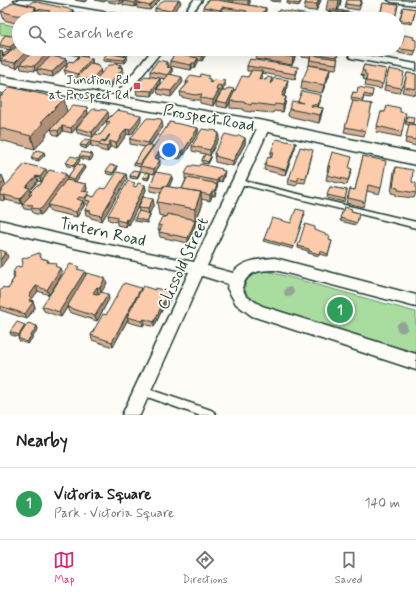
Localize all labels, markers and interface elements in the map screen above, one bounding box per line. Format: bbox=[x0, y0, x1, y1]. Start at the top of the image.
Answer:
search box bbox=[12, 12, 404, 56]
icon: search bbox=[26, 23, 48, 45]
text: Search here bbox=[58, 24, 134, 44]
place label: Junction Rd at Prospect Rd bbox=[49, 72, 129, 104]
marker: Junction Rd at Prospect Rd bbox=[132, 81, 142, 91]
street label: Prospect Road bbox=[161, 100, 256, 137]
your location bbox=[159, 140, 179, 160]
street label: Tintern Road bbox=[58, 213, 148, 252]
street label: Clissold Street bbox=[153, 214, 214, 313]
pin: 1 bbox=[327, 295, 353, 325]
text: Nearby bbox=[16, 430, 68, 452]
text: Victoria Square bbox=[54, 485, 151, 505]
text: 1 bbox=[26, 495, 32, 512]
text: 140 m bbox=[365, 495, 400, 512]
text: Park · Victoria Square bbox=[54, 505, 174, 522]
tab: Map bbox=[53, 549, 75, 587]
tab: Directions bbox=[182, 549, 228, 587]
tab: Saved bbox=[335, 549, 362, 587]

